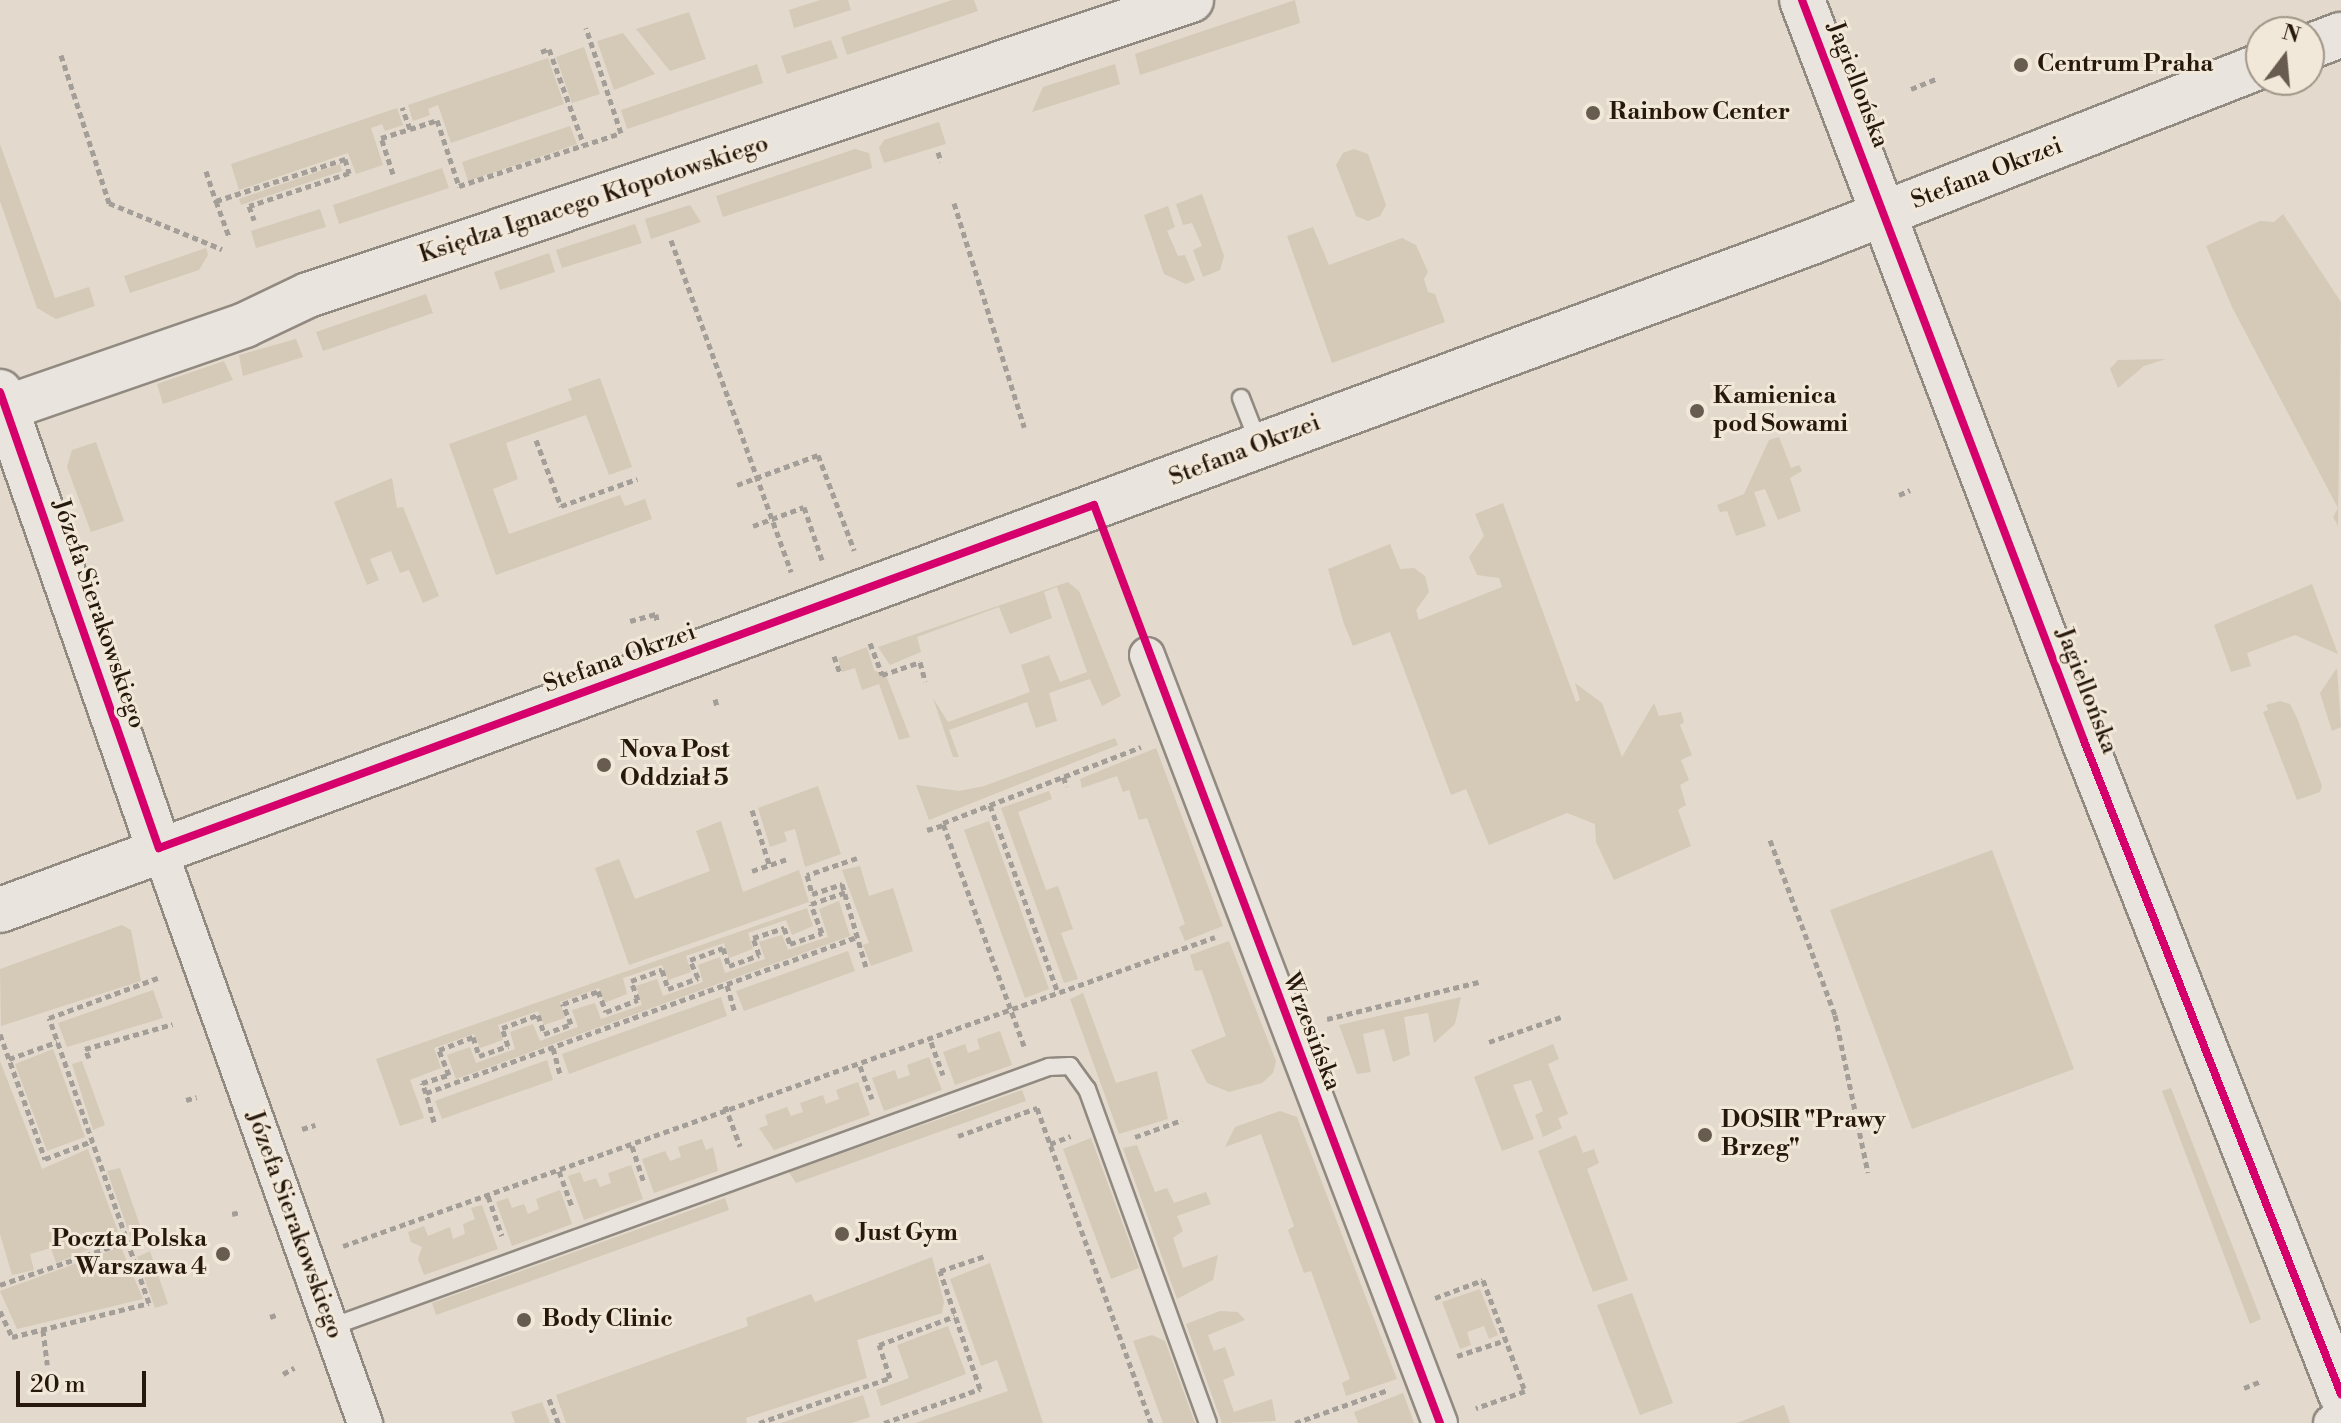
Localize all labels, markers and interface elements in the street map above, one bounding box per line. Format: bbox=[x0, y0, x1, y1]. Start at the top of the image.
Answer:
north arrow bbox=[2245, 16, 2325, 96]
street label: Jagiellońska bbox=[1820, 18, 1894, 152]
text: N bbox=[2279, 19, 2303, 50]
place label: Centrum Praha bbox=[2037, 51, 2213, 79]
marker: Centrum Praha bbox=[2012, 56, 2030, 74]
place label: Rainbow Center bbox=[1609, 99, 1790, 127]
marker: Rainbow Center bbox=[1584, 104, 1602, 122]
street label: Księdza Ignacego Kłopotowskiego bbox=[416, 130, 772, 270]
street label: Stefana Okrzei bbox=[1907, 132, 2067, 216]
place label: Kamienica pod Sowami bbox=[1713, 383, 1848, 439]
marker: Kamienica pod Sowami bbox=[1688, 402, 1706, 420]
street label: Stefana Okrzei bbox=[1165, 409, 1325, 493]
street label: Józefa Sierakowskiego bbox=[45, 496, 151, 732]
street label: Stefana Okrzei bbox=[540, 618, 700, 700]
street label: Jagiellońska bbox=[2049, 624, 2123, 758]
place label: Nova Post Oddział 5 bbox=[620, 737, 730, 793]
marker: Nova Post Oddział 5 bbox=[595, 756, 613, 774]
street label: Wrzesińska bbox=[1275, 969, 1347, 1095]
street label: Józefa Sierakowskiego bbox=[239, 1107, 349, 1343]
place label: DOSIR "Prawy Brzeg" bbox=[1721, 1107, 1886, 1163]
marker: DOSIR "Prawy Brzeg" bbox=[1696, 1126, 1714, 1144]
place label: Just Gym bbox=[858, 1220, 958, 1248]
marker: Just Gym bbox=[833, 1225, 851, 1243]
place label: Poczta Polska Warszawa 4 bbox=[52, 1226, 207, 1282]
marker: Poczta Polska Warszawa 4 bbox=[214, 1245, 232, 1263]
place label: Body Clinic bbox=[542, 1306, 673, 1334]
marker: Body Clinic bbox=[513, 1309, 535, 1331]
scale bar bbox=[20, 1355, 150, 1405]
text: 20 m bbox=[30, 1370, 86, 1400]

